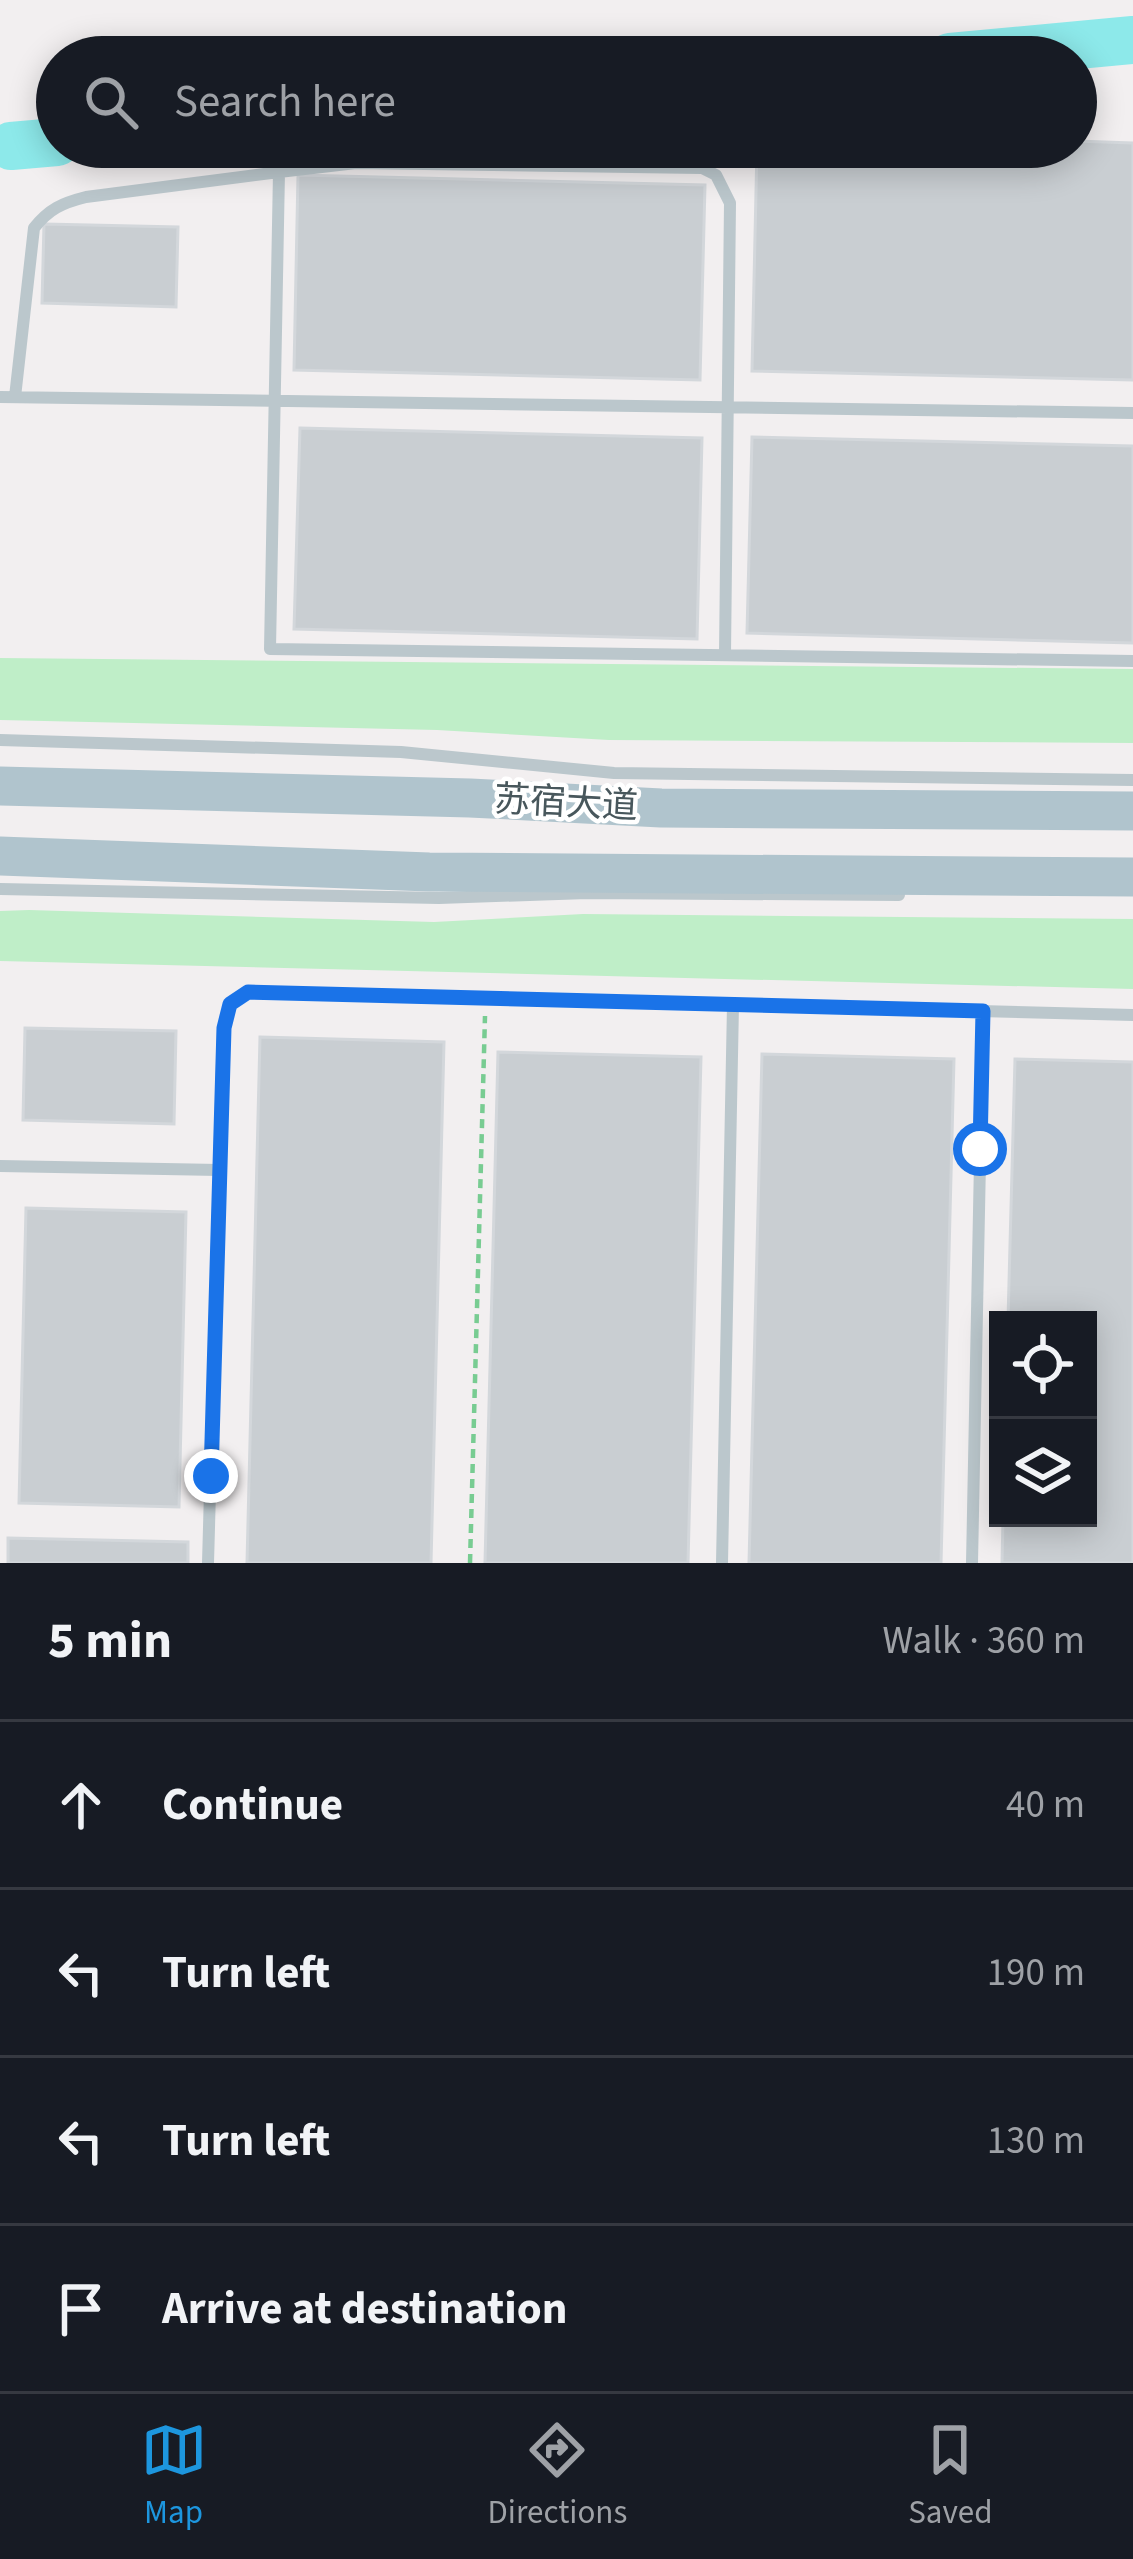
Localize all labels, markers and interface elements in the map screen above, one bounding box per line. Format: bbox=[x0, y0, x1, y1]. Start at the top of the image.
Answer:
search box bbox=[36, 36, 1097, 168]
icon: search bbox=[78, 69, 144, 135]
text: Search here bbox=[174, 70, 396, 134]
street label: 苏宿大道 bbox=[493, 774, 639, 832]
route start bbox=[953, 1122, 1007, 1176]
map controls bbox=[989, 1311, 1097, 1527]
button: locate bbox=[989, 1311, 1097, 1419]
button: layers bbox=[989, 1419, 1097, 1527]
route end bbox=[184, 1449, 238, 1503]
text: 5 min bbox=[48, 1605, 172, 1677]
text: Walk · 360 m bbox=[882, 1613, 1085, 1669]
icon: ahead bbox=[48, 1772, 114, 1838]
text: Continue bbox=[162, 1773, 343, 1837]
text: 40 m bbox=[1006, 1777, 1085, 1833]
icon: left bbox=[48, 1940, 114, 2006]
text: Turn left bbox=[162, 1941, 330, 2005]
text: 190 m bbox=[987, 1945, 1085, 2001]
icon: left bbox=[48, 2108, 114, 2174]
text: Turn left bbox=[162, 2109, 330, 2173]
text: 130 m bbox=[987, 2113, 1085, 2169]
icon: arrive bbox=[48, 2276, 114, 2342]
text: Arrive at destination bbox=[162, 2277, 567, 2341]
tab: Map bbox=[141, 2417, 207, 2536]
tab: Directions bbox=[488, 2417, 627, 2536]
tab: Saved bbox=[908, 2417, 992, 2536]

